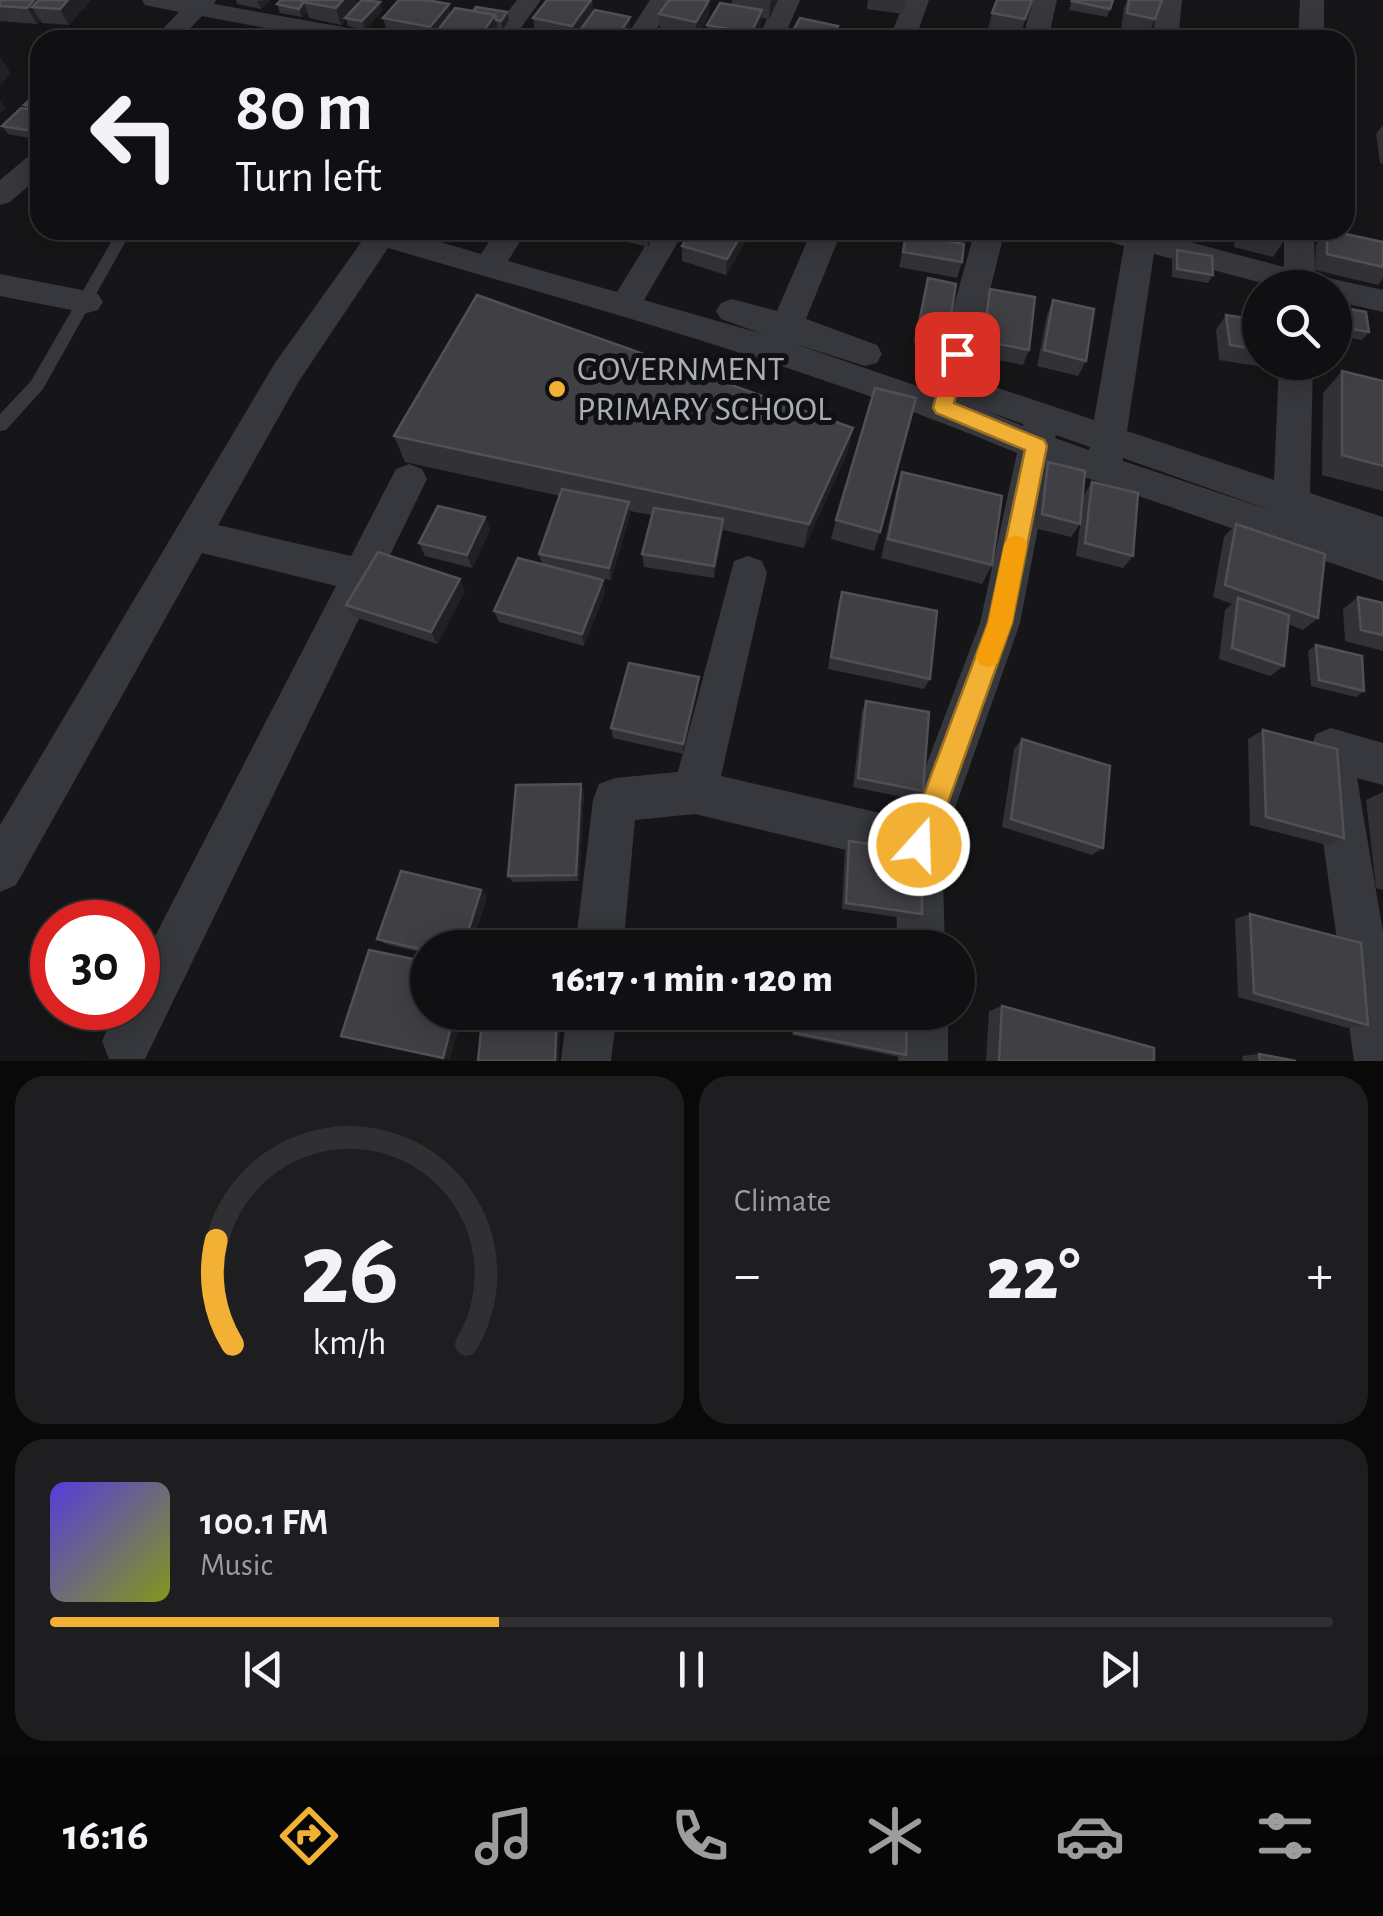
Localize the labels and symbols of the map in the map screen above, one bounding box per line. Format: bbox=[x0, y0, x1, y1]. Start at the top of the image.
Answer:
pin bbox=[915, 312, 1000, 397]
place label: GOVERNMENT PRIMARY SCHOOL bbox=[577, 352, 832, 427]
marker: GOVERNMENT PRIMARY SCHOOL bbox=[546, 378, 568, 400]
position arrow bbox=[867, 793, 971, 897]
speed limit sign: 30 bbox=[30, 900, 160, 1030]

